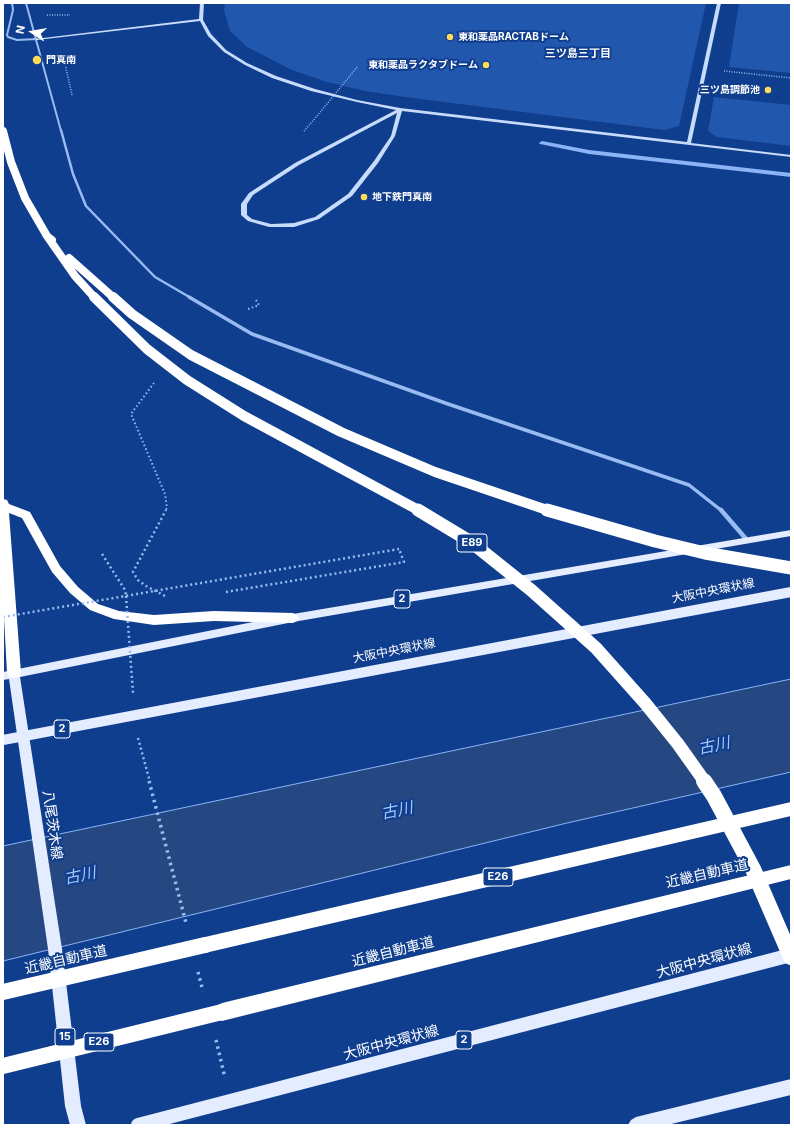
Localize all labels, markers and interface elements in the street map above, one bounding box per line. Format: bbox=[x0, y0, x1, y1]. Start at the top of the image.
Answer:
north arrow bbox=[12, 12, 52, 52]
text: N bbox=[13, 24, 28, 35]
place label: 東和薬品RACTABドーム bbox=[458, 31, 569, 43]
marker: 東和薬品RACTABドーム bbox=[445, 32, 455, 42]
district label: 三ツ島三丁目 bbox=[545, 47, 611, 61]
marker: 門真南 bbox=[31, 54, 43, 66]
place label: 門真南 bbox=[46, 54, 76, 66]
place label: 東和薬品ラクタブドーム bbox=[368, 59, 478, 71]
marker: 東和薬品ラクタブドーム bbox=[481, 60, 491, 70]
place label: 三ツ島調節池 bbox=[700, 84, 760, 96]
marker: 三ツ島調節池 bbox=[763, 85, 773, 95]
place label: 地下鉄門真南 bbox=[372, 191, 432, 203]
marker: 地下鉄門真南 bbox=[359, 192, 369, 202]
road number: E89 bbox=[457, 534, 487, 552]
street label: 大阪中央環状線 bbox=[670, 576, 756, 606]
road number: 2 bbox=[394, 590, 410, 608]
street label: 大阪中央環状線 bbox=[351, 636, 437, 666]
road number: 2 bbox=[54, 720, 70, 738]
water label: 古川 bbox=[696, 733, 732, 759]
street label: 八尾茨木線 bbox=[39, 789, 65, 861]
water label: 古川 bbox=[379, 798, 415, 824]
street label: 近畿自動車道 bbox=[664, 856, 750, 892]
water label: 古川 bbox=[62, 863, 98, 889]
road number: E26 bbox=[483, 868, 513, 886]
street label: 近畿自動車道 bbox=[350, 934, 436, 970]
street label: 大阪中央環状線 bbox=[654, 940, 754, 982]
street label: 近畿自動車道 bbox=[23, 942, 109, 978]
street label: 大阪中央環状線 bbox=[341, 1022, 441, 1064]
road number: 15 bbox=[55, 1028, 75, 1046]
road number: 2 bbox=[456, 1031, 472, 1049]
road number: E26 bbox=[84, 1033, 114, 1051]

